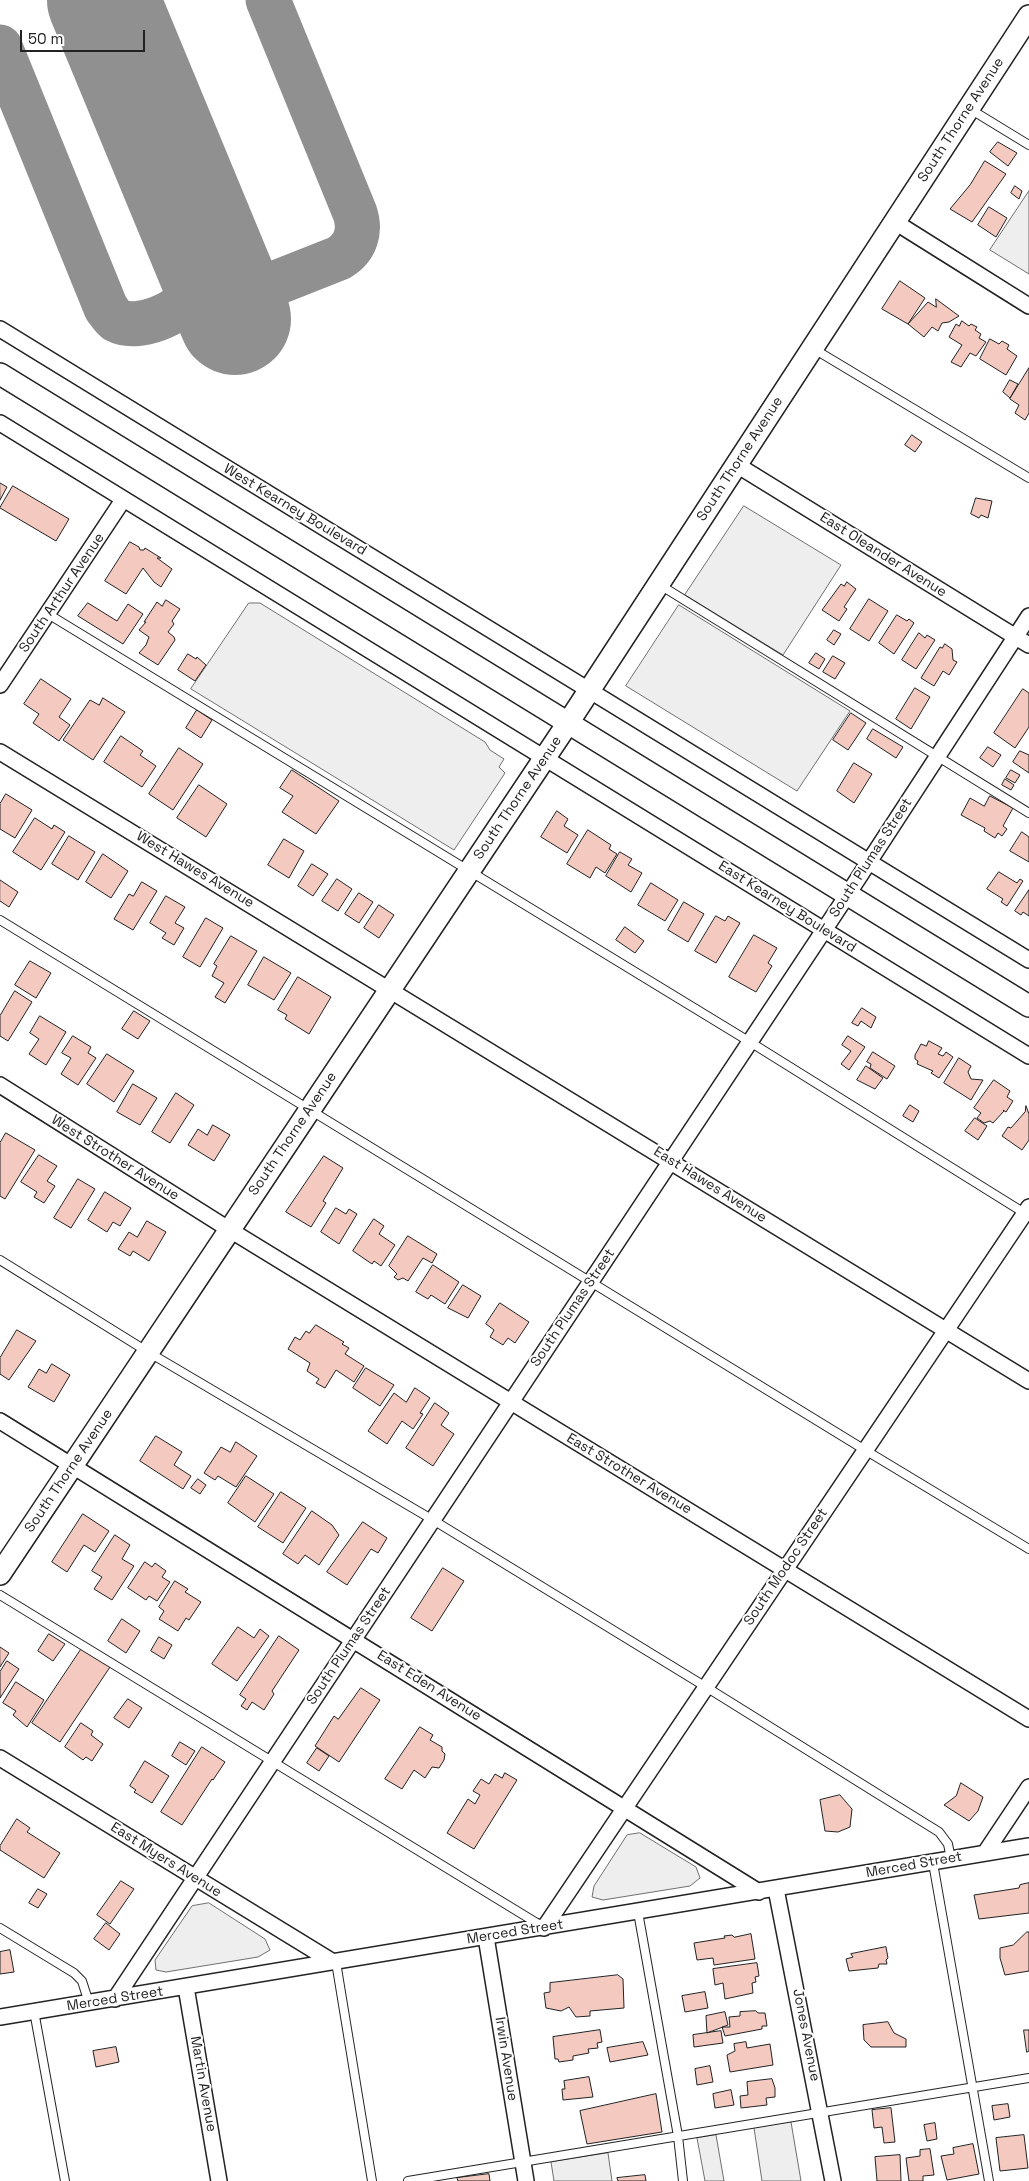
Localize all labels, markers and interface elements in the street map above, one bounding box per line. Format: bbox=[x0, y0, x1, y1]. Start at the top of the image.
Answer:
scale bar bbox=[22, 20, 148, 52]
text: 50 m bbox=[28, 29, 63, 48]
street label: South Thorne Avenue bbox=[914, 55, 1008, 185]
street label: South Thorne Avenue bbox=[693, 394, 787, 524]
street label: West Kearney Boulevard bbox=[220, 461, 370, 559]
street label: East Oleander Avenue bbox=[816, 509, 950, 601]
street label: South Arthur Avenue bbox=[16, 530, 108, 656]
street label: South Thorne Avenue bbox=[470, 733, 566, 863]
street label: South Plumas Street bbox=[826, 795, 916, 921]
street label: West Hawes Avenue bbox=[133, 828, 257, 912]
street label: East Kearney Boulevard bbox=[715, 858, 859, 956]
street label: South Thorne Avenue bbox=[245, 1069, 341, 1199]
street label: West Strother Avenue bbox=[48, 1112, 182, 1204]
street label: East Hawes Avenue bbox=[650, 1143, 770, 1227]
street label: South Plumas Street bbox=[527, 1246, 619, 1370]
street label: South Thorne Avenue bbox=[21, 1406, 117, 1536]
street label: East Strother Avenue bbox=[563, 1430, 695, 1518]
street label: South Modoc Street bbox=[741, 1505, 831, 1629]
street label: South Plumas Street bbox=[303, 1584, 395, 1708]
street label: East Eden Avenue bbox=[374, 1647, 484, 1725]
street label: East Myers Avenue bbox=[107, 1819, 225, 1901]
street label: Merced Street bbox=[865, 1848, 963, 1882]
street label: Merced Street bbox=[466, 1916, 564, 1948]
street label: Merced Street bbox=[66, 1983, 164, 2015]
street label: Jones Avenue bbox=[789, 1987, 823, 2083]
street label: Irwin Avenue bbox=[491, 2016, 521, 2102]
street label: Martin Avenue bbox=[186, 2035, 220, 2133]

